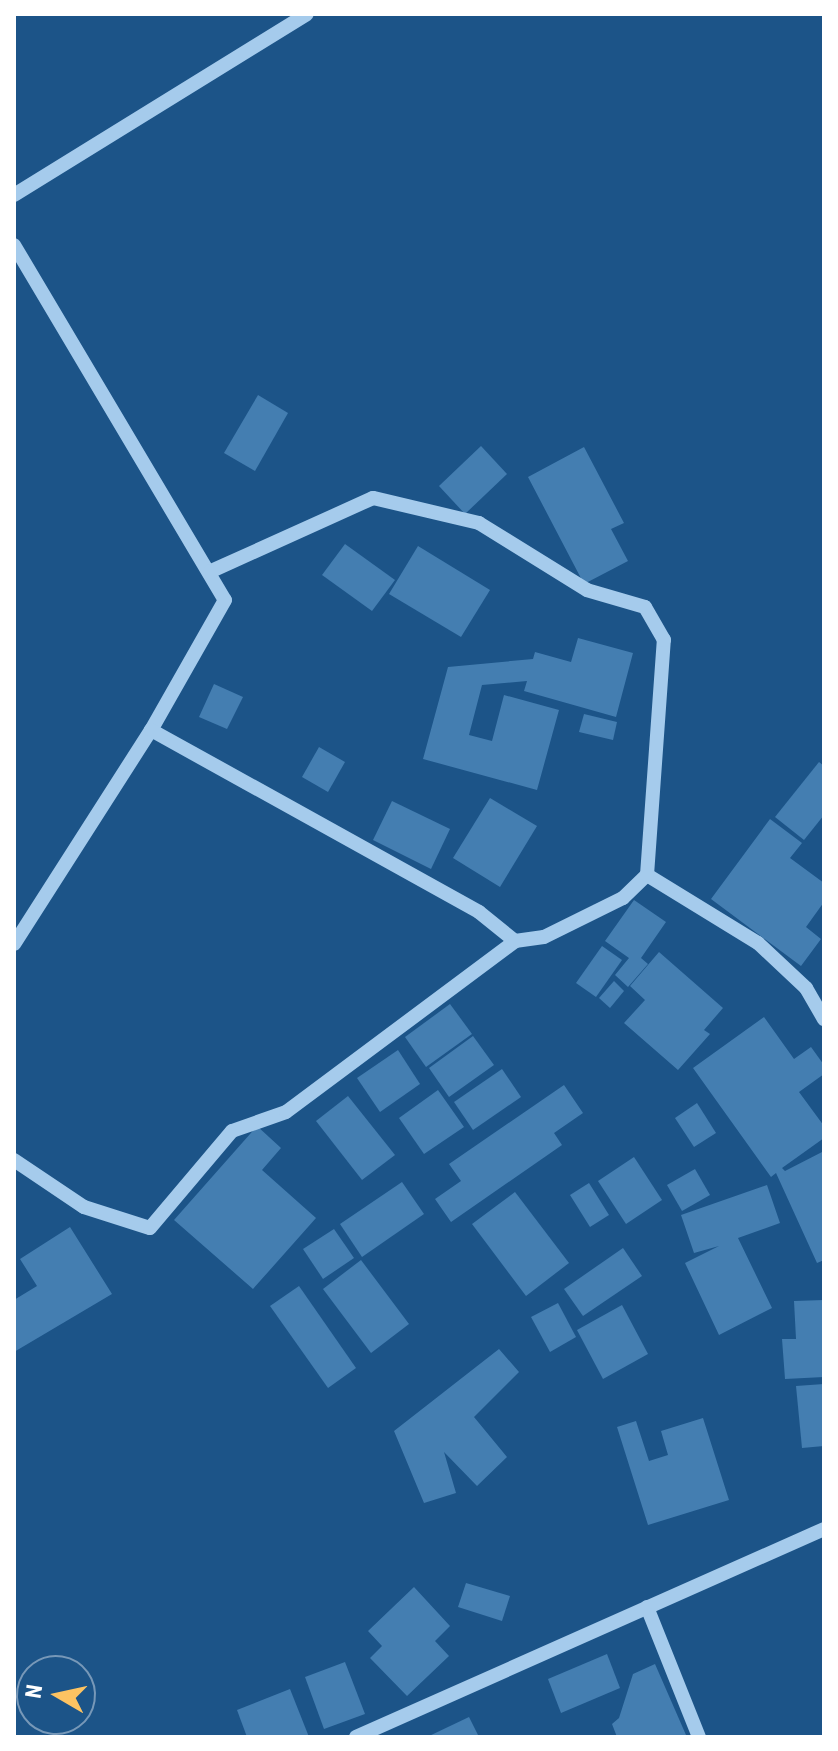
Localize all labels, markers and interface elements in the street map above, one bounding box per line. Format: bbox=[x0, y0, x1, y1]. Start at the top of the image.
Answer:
north arrow bbox=[16, 1655, 96, 1735]
text: N bbox=[20, 1683, 47, 1700]

